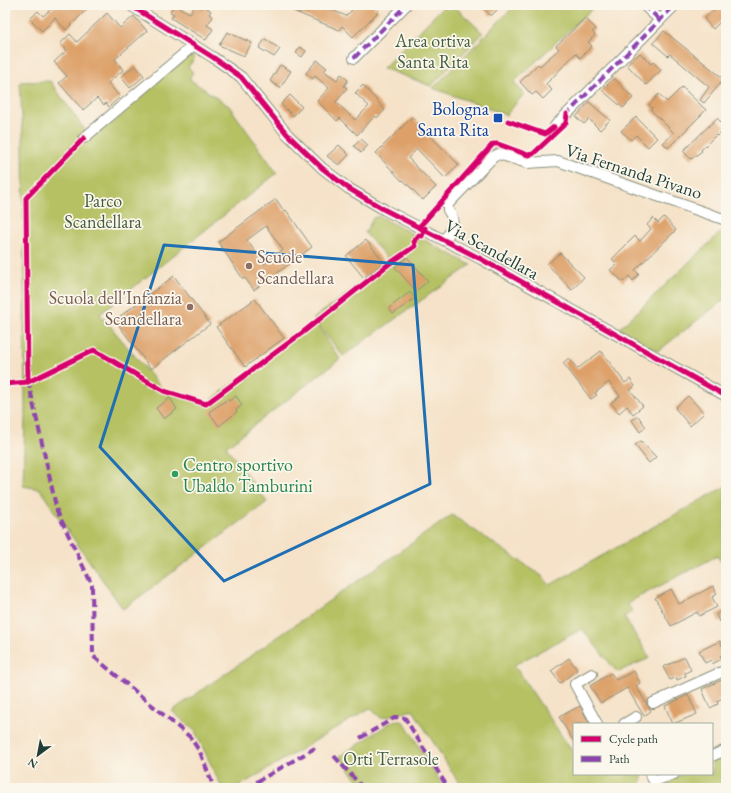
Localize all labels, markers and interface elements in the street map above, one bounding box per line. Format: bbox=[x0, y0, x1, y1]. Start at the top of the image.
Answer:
park label: Area ortiva Santa Rita bbox=[394, 29, 472, 73]
place label: Bologna Santa Rita bbox=[417, 97, 490, 141]
marker: Bologna Santa Rita bbox=[492, 112, 504, 124]
street label: Via Fernanda Pivano bbox=[563, 138, 705, 204]
park label: Parco Scandellara bbox=[64, 189, 142, 233]
street label: Via Scandellara bbox=[441, 214, 544, 285]
place label: Scuole Scandellara bbox=[257, 245, 335, 289]
marker: Scuole Scandellara bbox=[244, 261, 254, 271]
place label: Scuola dell'Infanzia Scandellara bbox=[49, 286, 183, 330]
marker: Scuola dell'Infanzia Scandellara bbox=[185, 302, 195, 312]
place label: Centro sportivo Ubaldo Tamburini bbox=[183, 453, 313, 497]
marker: Centro sportivo Ubaldo Tamburini bbox=[170, 469, 180, 479]
legend bbox=[573, 723, 713, 775]
text: Cycle path bbox=[609, 731, 658, 747]
north arrow bbox=[18, 735, 58, 775]
park label: Orti Terrasole bbox=[343, 747, 439, 770]
text: Path bbox=[609, 751, 630, 767]
text: N bbox=[25, 755, 40, 772]

